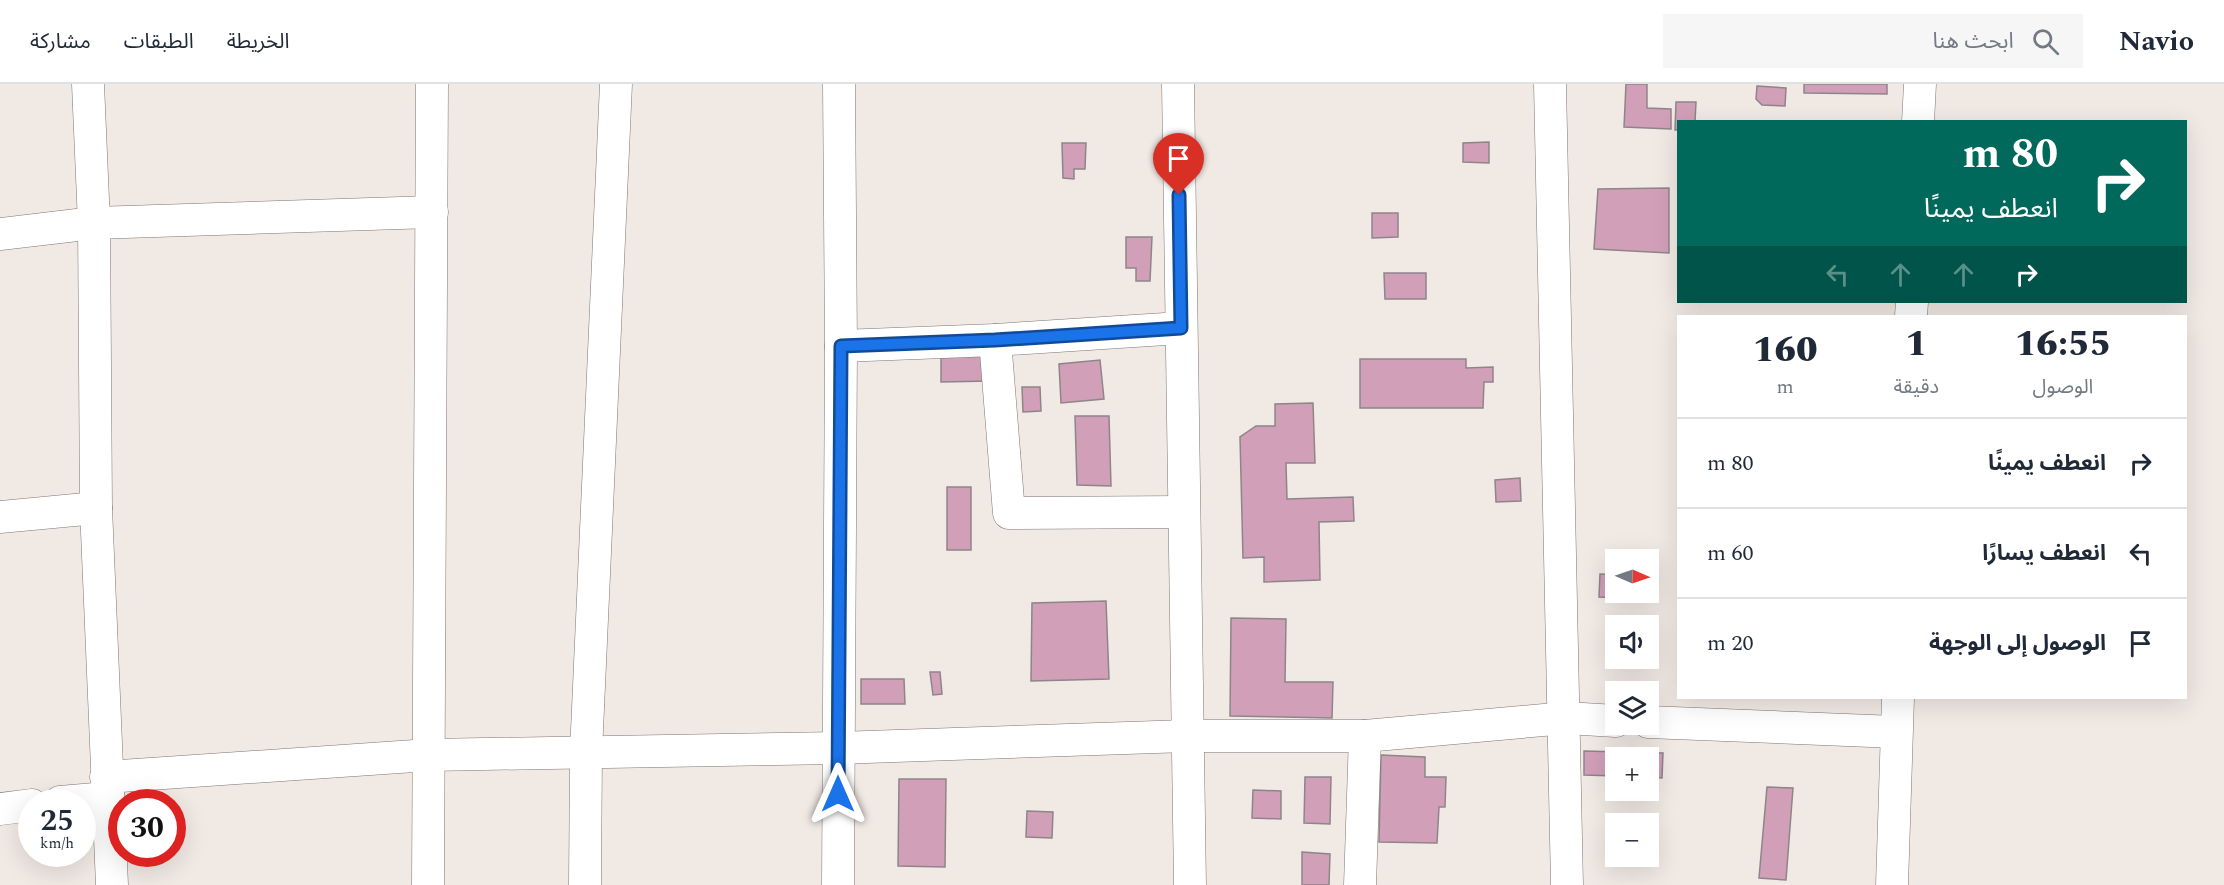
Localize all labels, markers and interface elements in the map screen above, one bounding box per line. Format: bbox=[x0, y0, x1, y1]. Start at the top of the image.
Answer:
search box bbox=[1663, 14, 2083, 68]
text: Navio bbox=[2119, 20, 2194, 63]
text: ابحث هنا bbox=[1932, 25, 2014, 58]
icon: search bbox=[2029, 25, 2062, 58]
text: مشاركة bbox=[30, 26, 91, 58]
text: الطبقات bbox=[124, 26, 194, 58]
text: الخريطة bbox=[227, 26, 290, 58]
text: 80 m bbox=[1963, 123, 2058, 186]
pin bbox=[1153, 133, 1204, 195]
icon: arrive bbox=[1162, 142, 1195, 175]
icon: right bbox=[2079, 144, 2157, 222]
text: انعطف يمينًا bbox=[1924, 188, 2058, 230]
icon: left bbox=[1821, 258, 1854, 291]
icon: ahead bbox=[1884, 258, 1917, 291]
icon: ahead bbox=[1947, 258, 1980, 291]
icon: right bbox=[2010, 258, 2043, 291]
text: 1 bbox=[1905, 317, 1927, 372]
text: 16:55 bbox=[2015, 317, 2111, 372]
text: 160 bbox=[1753, 323, 1818, 378]
text: m bbox=[1777, 372, 1794, 402]
text: دقيقة bbox=[1893, 372, 1939, 402]
text: الوصول bbox=[2033, 372, 2093, 402]
text: 80 m bbox=[1707, 447, 1753, 480]
text: انعطف يمينًا bbox=[1988, 447, 2106, 480]
icon: right bbox=[2124, 447, 2157, 480]
text: 60 m bbox=[1707, 537, 1753, 570]
text: انعطف يسارًا bbox=[1982, 537, 2106, 570]
icon: left bbox=[2124, 537, 2157, 570]
north arrow bbox=[1605, 549, 1659, 603]
map controls bbox=[1605, 549, 1659, 867]
button: sound bbox=[1605, 615, 1659, 669]
text: 20 m bbox=[1707, 627, 1753, 660]
text: الوصول إلى الوجهة bbox=[1929, 627, 2106, 660]
icon: arrive bbox=[2124, 627, 2157, 660]
button: layers bbox=[1605, 681, 1659, 735]
button: + bbox=[1605, 747, 1659, 801]
position arrow bbox=[806, 762, 870, 826]
speed limit sign: 30 bbox=[108, 789, 186, 867]
text: 25 bbox=[40, 798, 74, 844]
button: − bbox=[1605, 813, 1659, 867]
text: km/h bbox=[40, 832, 74, 855]

